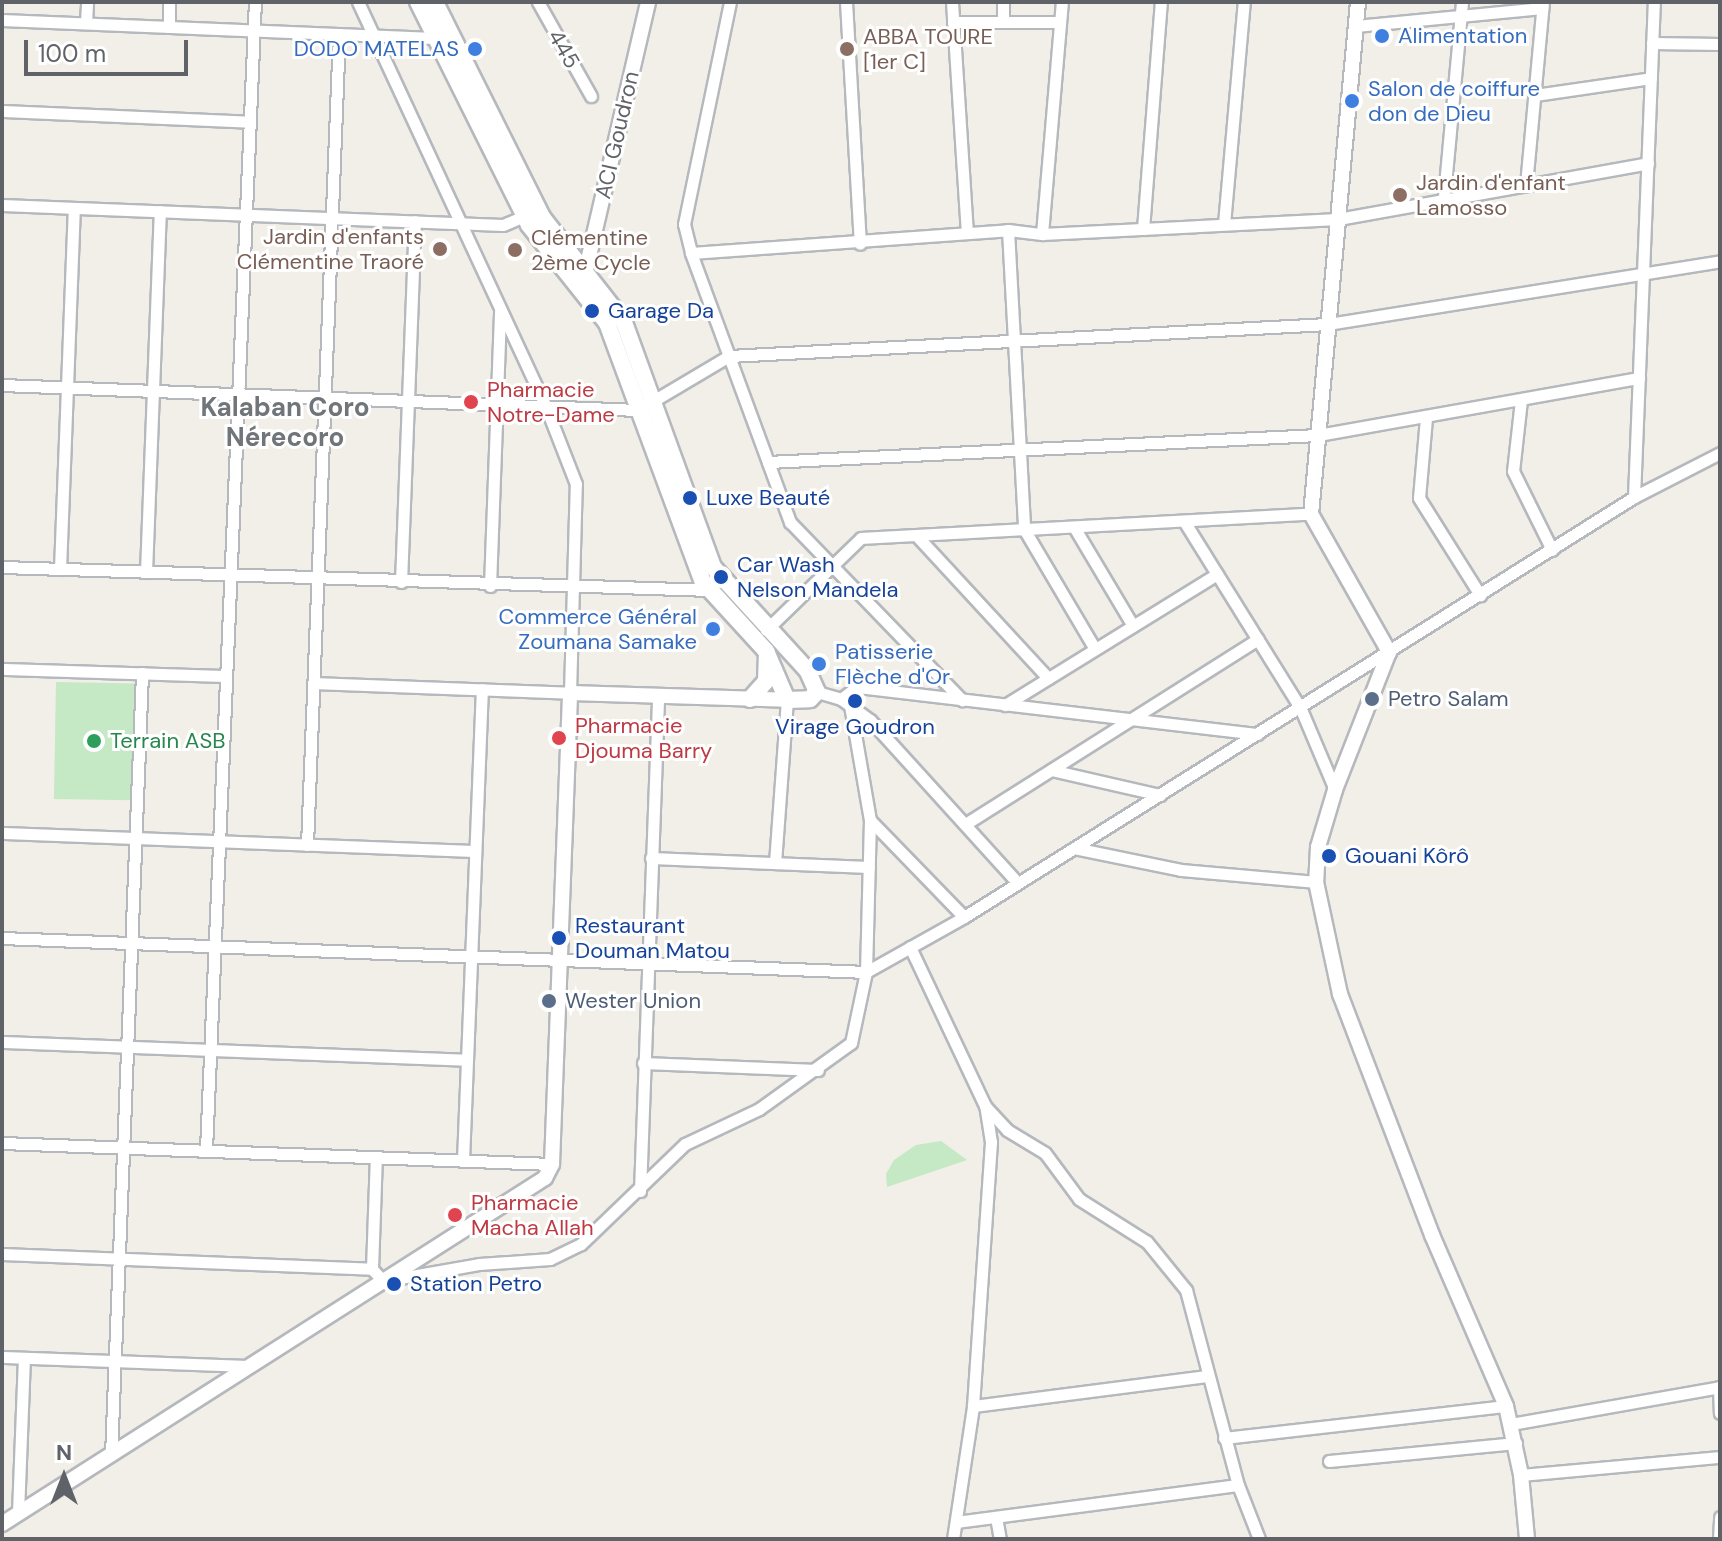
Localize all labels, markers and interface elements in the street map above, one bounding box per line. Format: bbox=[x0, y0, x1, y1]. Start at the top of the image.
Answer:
place label: ABBA TOURE [1er C] bbox=[863, 23, 993, 74]
place label: Alimentation bbox=[1398, 23, 1527, 49]
scale bar bbox=[28, 24, 192, 74]
street label: 445 bbox=[543, 25, 585, 73]
marker: Alimentation bbox=[1373, 27, 1391, 45]
place label: DODO MATELAS bbox=[294, 36, 459, 62]
text: 100 m bbox=[38, 38, 106, 69]
marker: DODO MATELAS bbox=[466, 40, 484, 58]
marker: ABBA TOURE [1er C] bbox=[838, 40, 856, 58]
street label: ACI Goudron bbox=[590, 69, 644, 201]
place label: Salon de coiffure don de Dieu bbox=[1368, 75, 1540, 126]
marker: Salon de coiffure don de Dieu bbox=[1343, 92, 1361, 110]
place label: Jardin d'enfant Lamosso bbox=[1416, 169, 1566, 220]
marker: Jardin d'enfant Lamosso bbox=[1391, 186, 1409, 204]
place label: Jardin d'enfants Clémentine Traoré bbox=[237, 223, 424, 274]
place label: Clémentine 2ème Cycle bbox=[531, 224, 651, 276]
marker: Jardin d'enfants Clémentine Traoré bbox=[431, 240, 449, 258]
marker: Clémentine 2ème Cycle bbox=[506, 241, 524, 259]
place label: Garage Da bbox=[608, 298, 714, 324]
marker: Garage Da bbox=[583, 302, 601, 320]
place label: Pharmacie Notre-Dame bbox=[487, 376, 615, 428]
district label: Kalaban Coro Nérecoro bbox=[200, 392, 370, 454]
marker: Pharmacie Notre-Dame bbox=[462, 393, 480, 411]
place label: Luxe Beauté bbox=[706, 485, 830, 511]
marker: Luxe Beauté bbox=[681, 489, 699, 507]
place label: Car Wash Nelson Mandela bbox=[737, 551, 898, 602]
marker: Car Wash Nelson Mandela bbox=[712, 568, 730, 586]
place label: Commerce Général Zoumana Samake bbox=[499, 603, 697, 654]
marker: Commerce Général Zoumana Samake bbox=[704, 620, 722, 638]
place label: Patisserie Flèche d'Or bbox=[835, 638, 950, 690]
marker: Patisserie Flèche d'Or bbox=[810, 655, 828, 673]
place label: Petro Salam bbox=[1388, 686, 1509, 712]
marker: Petro Salam bbox=[1363, 690, 1381, 708]
marker: Virage Goudron bbox=[846, 692, 864, 710]
place label: Pharmacie Djouma Barry bbox=[575, 712, 712, 764]
place label: Virage Goudron bbox=[775, 714, 935, 740]
place label: Terrain ASB bbox=[110, 728, 225, 754]
marker: Pharmacie Djouma Barry bbox=[550, 729, 568, 747]
marker: Terrain ASB bbox=[85, 732, 103, 750]
place label: Gouani Kôrô bbox=[1345, 843, 1469, 869]
marker: Gouani Kôrô bbox=[1320, 847, 1338, 865]
place label: Restaurant Douman Matou bbox=[575, 912, 730, 964]
marker: Restaurant Douman Matou bbox=[550, 929, 568, 947]
place label: Wester Union bbox=[565, 988, 701, 1014]
marker: Wester Union bbox=[540, 992, 558, 1010]
place label: Pharmacie Macha Allah bbox=[471, 1189, 594, 1240]
marker: Pharmacie Macha Allah bbox=[446, 1206, 464, 1224]
place label: Station Petro bbox=[410, 1271, 542, 1297]
marker: Station Petro bbox=[385, 1275, 403, 1293]
north arrow bbox=[24, 1437, 104, 1517]
text: N bbox=[56, 1438, 72, 1467]

